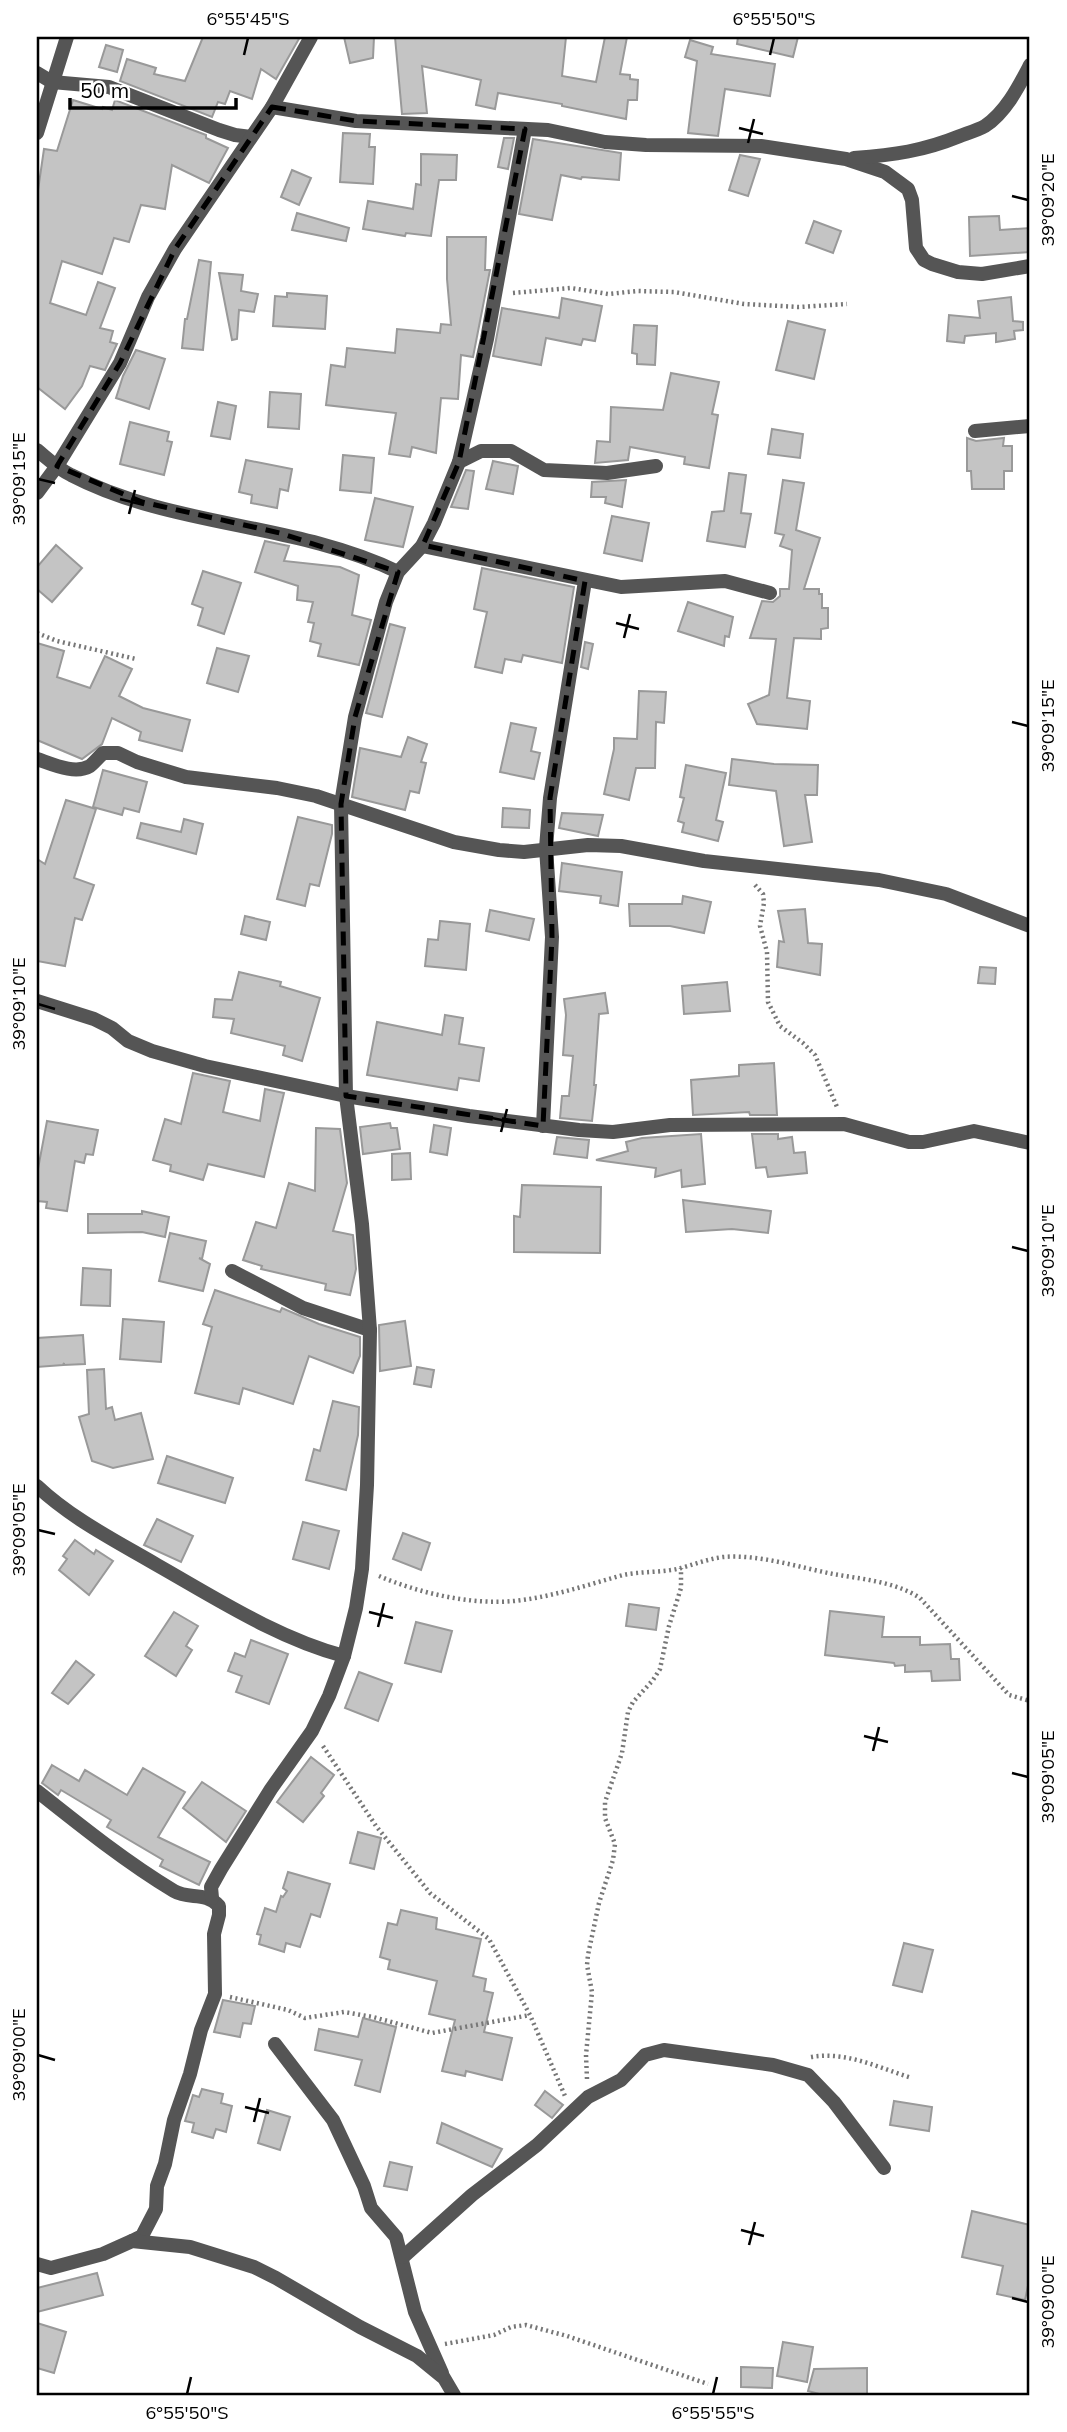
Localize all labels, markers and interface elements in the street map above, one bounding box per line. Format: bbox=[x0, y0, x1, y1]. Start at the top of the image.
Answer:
text: 6°55'45"S bbox=[207, 7, 289, 30]
text: 6°55'50"S bbox=[733, 7, 815, 30]
scale bar bbox=[70, 66, 236, 110]
text: 50 m bbox=[80, 77, 129, 103]
text: 39°09'20"E bbox=[1036, 153, 1059, 247]
text: 39°09'15"E bbox=[7, 432, 30, 526]
text: 39°09'15"E bbox=[1036, 679, 1059, 773]
text: 39°09'10"E bbox=[7, 957, 30, 1051]
text: 39°09'10"E bbox=[1036, 1204, 1059, 1298]
text: 39°09'05"E bbox=[7, 1483, 30, 1577]
text: 39°09'05"E bbox=[1036, 1730, 1059, 1824]
text: 39°09'00"E bbox=[7, 2008, 30, 2102]
text: 39°09'00"E bbox=[1036, 2255, 1059, 2349]
text: 6°55'50"S bbox=[146, 2401, 228, 2424]
text: 6°55'55"S bbox=[672, 2401, 754, 2424]

